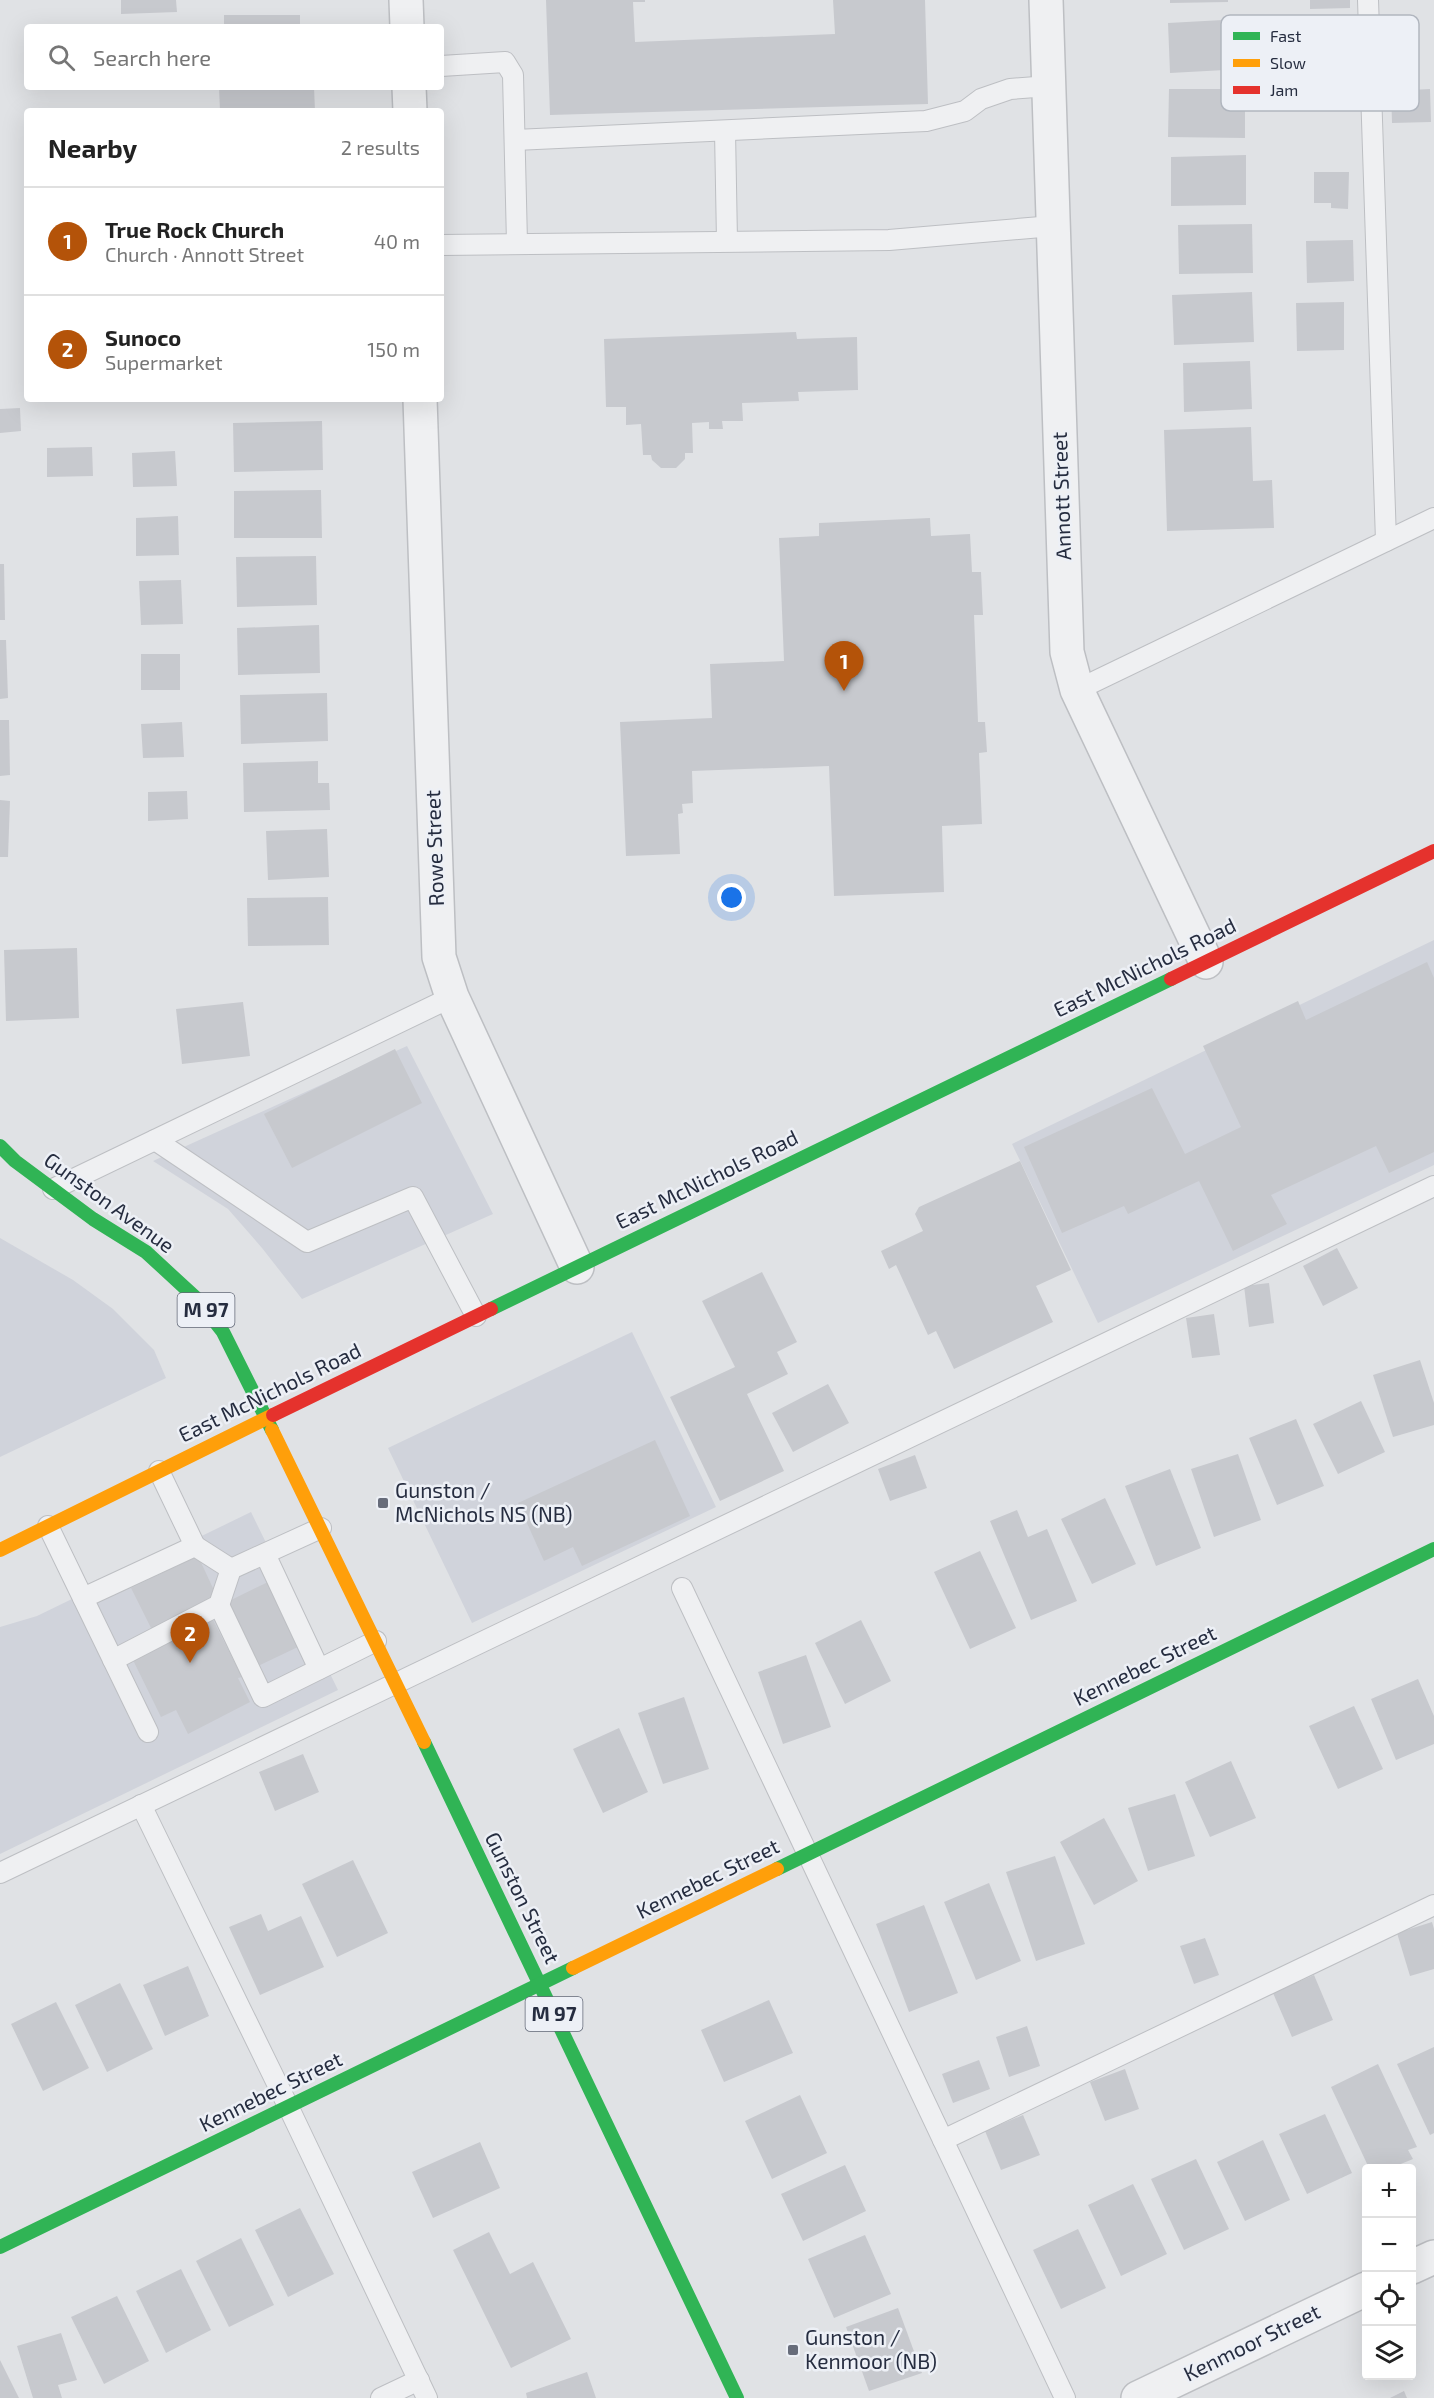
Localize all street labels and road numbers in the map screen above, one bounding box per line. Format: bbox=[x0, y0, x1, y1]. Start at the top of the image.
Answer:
street label: Annott Street bbox=[1046, 431, 1075, 561]
street label: Rowe Street bbox=[419, 789, 448, 907]
street label: East McNichols Road bbox=[1049, 912, 1240, 1022]
street label: East McNichols Road bbox=[611, 1124, 802, 1234]
street label: Gunston Avenue bbox=[40, 1146, 180, 1257]
road number: M 97 bbox=[178, 1293, 234, 1327]
street label: East McNichols Road bbox=[174, 1337, 365, 1447]
street label: Kennebec Street bbox=[1069, 1619, 1220, 1710]
street label: Gunston Street bbox=[481, 1828, 566, 1967]
street label: Kennebec Street bbox=[632, 1832, 783, 1923]
road number: M 97 bbox=[526, 1997, 582, 2031]
street label: Kennebec Street bbox=[195, 2045, 346, 2136]
street label: Kenmoor Street bbox=[1179, 2298, 1324, 2386]

